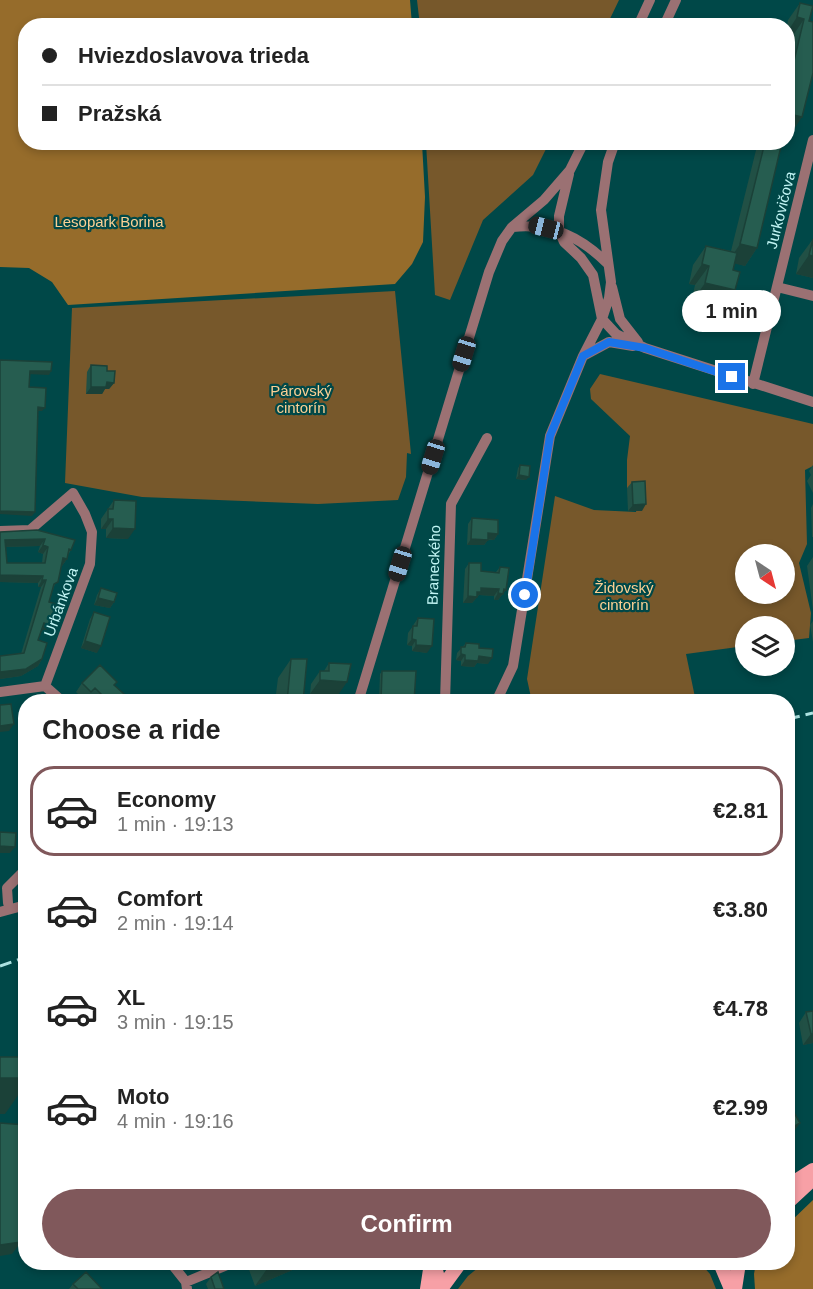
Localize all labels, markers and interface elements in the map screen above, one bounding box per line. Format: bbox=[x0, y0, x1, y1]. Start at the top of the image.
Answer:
text: Hviezdoslavova trieda bbox=[78, 43, 309, 68]
text: Pražská bbox=[78, 101, 161, 126]
street label: Jurkovičova bbox=[763, 169, 799, 250]
park label: Lesopark Borina bbox=[54, 213, 164, 230]
car bbox=[526, 215, 566, 241]
callout: 1 min bbox=[682, 290, 782, 332]
text: 1 min bbox=[705, 300, 758, 322]
car bbox=[450, 334, 478, 374]
route end bbox=[718, 363, 745, 390]
park label: Párovský cintorín bbox=[270, 382, 332, 416]
car bbox=[419, 437, 447, 477]
street label: Braneckého bbox=[424, 525, 443, 605]
car bbox=[386, 544, 414, 584]
north arrow bbox=[735, 544, 795, 604]
map controls bbox=[735, 544, 795, 676]
street label: Urbánkova bbox=[40, 564, 81, 639]
park label: Židovský cintorín bbox=[594, 579, 654, 613]
route start bbox=[511, 581, 538, 608]
button: layers bbox=[735, 616, 795, 676]
text: Choose a ride bbox=[42, 715, 221, 745]
icon: car bbox=[45, 784, 99, 838]
text: Economy bbox=[117, 787, 216, 812]
text: €2.81 bbox=[713, 798, 768, 823]
text: 1 min · 19:13 bbox=[117, 813, 234, 835]
icon: car bbox=[45, 883, 99, 937]
text: Comfort bbox=[117, 886, 203, 911]
text: €3.80 bbox=[713, 897, 768, 922]
text: 2 min · 19:14 bbox=[117, 912, 234, 934]
icon: car bbox=[45, 982, 99, 1036]
text: XL bbox=[117, 985, 145, 1010]
text: €4.78 bbox=[713, 996, 768, 1021]
text: 3 min · 19:15 bbox=[117, 1011, 234, 1033]
icon: car bbox=[45, 1081, 99, 1135]
text: Moto bbox=[117, 1084, 170, 1109]
text: €2.99 bbox=[713, 1095, 768, 1120]
text: 4 min · 19:16 bbox=[117, 1110, 234, 1132]
button: Confirm bbox=[42, 1189, 771, 1258]

